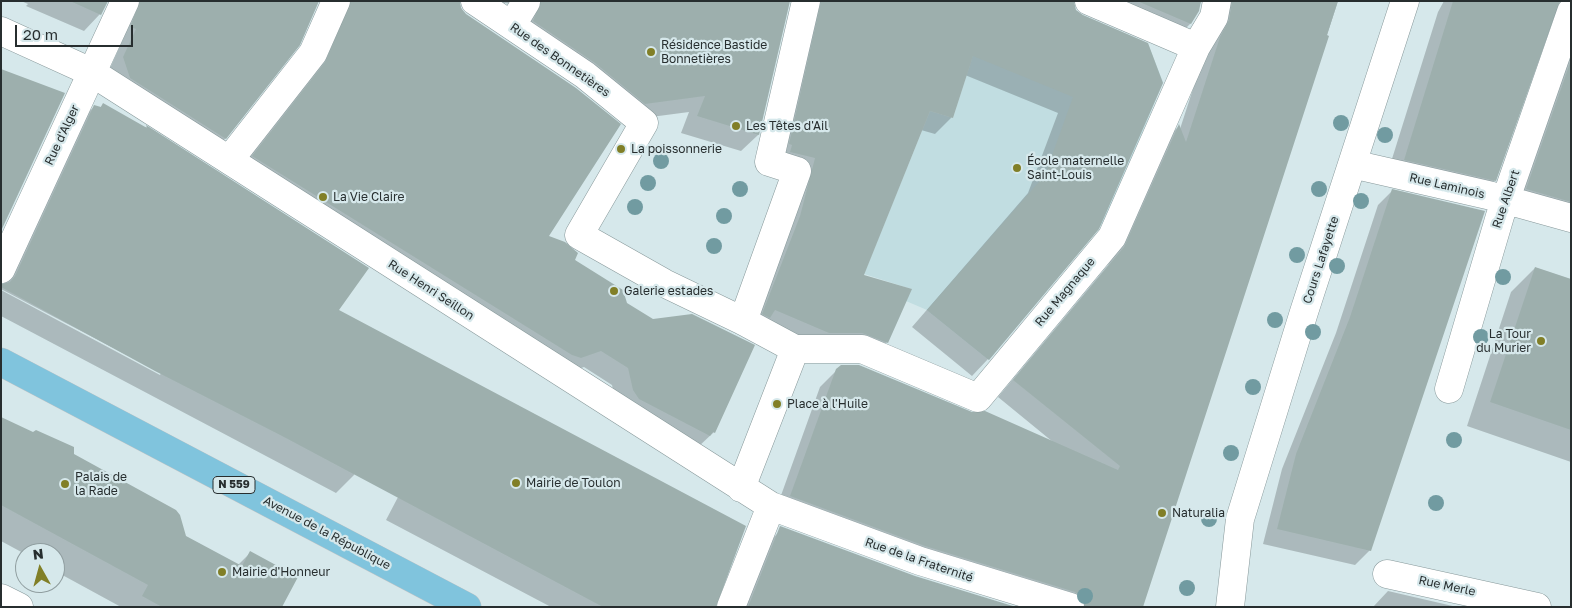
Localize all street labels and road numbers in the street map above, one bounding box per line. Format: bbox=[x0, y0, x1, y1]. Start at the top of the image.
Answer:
street label: Rue des Bonnetières bbox=[507, 20, 613, 100]
street label: Rue d'Alger bbox=[42, 103, 82, 167]
street label: Rue Albert bbox=[1489, 168, 1523, 230]
street label: Rue Laminois bbox=[1408, 170, 1486, 202]
street label: Cours Lafayette bbox=[1300, 215, 1342, 305]
street label: Rue Magnaque bbox=[1032, 255, 1098, 329]
street label: Rue Henri Seillon bbox=[385, 257, 477, 323]
road number: N 559 bbox=[213, 476, 255, 494]
street label: Avenue de la République bbox=[261, 493, 393, 573]
street label: Rue de la Fraternité bbox=[863, 535, 975, 585]
street label: Rue Merle bbox=[1417, 573, 1477, 599]

